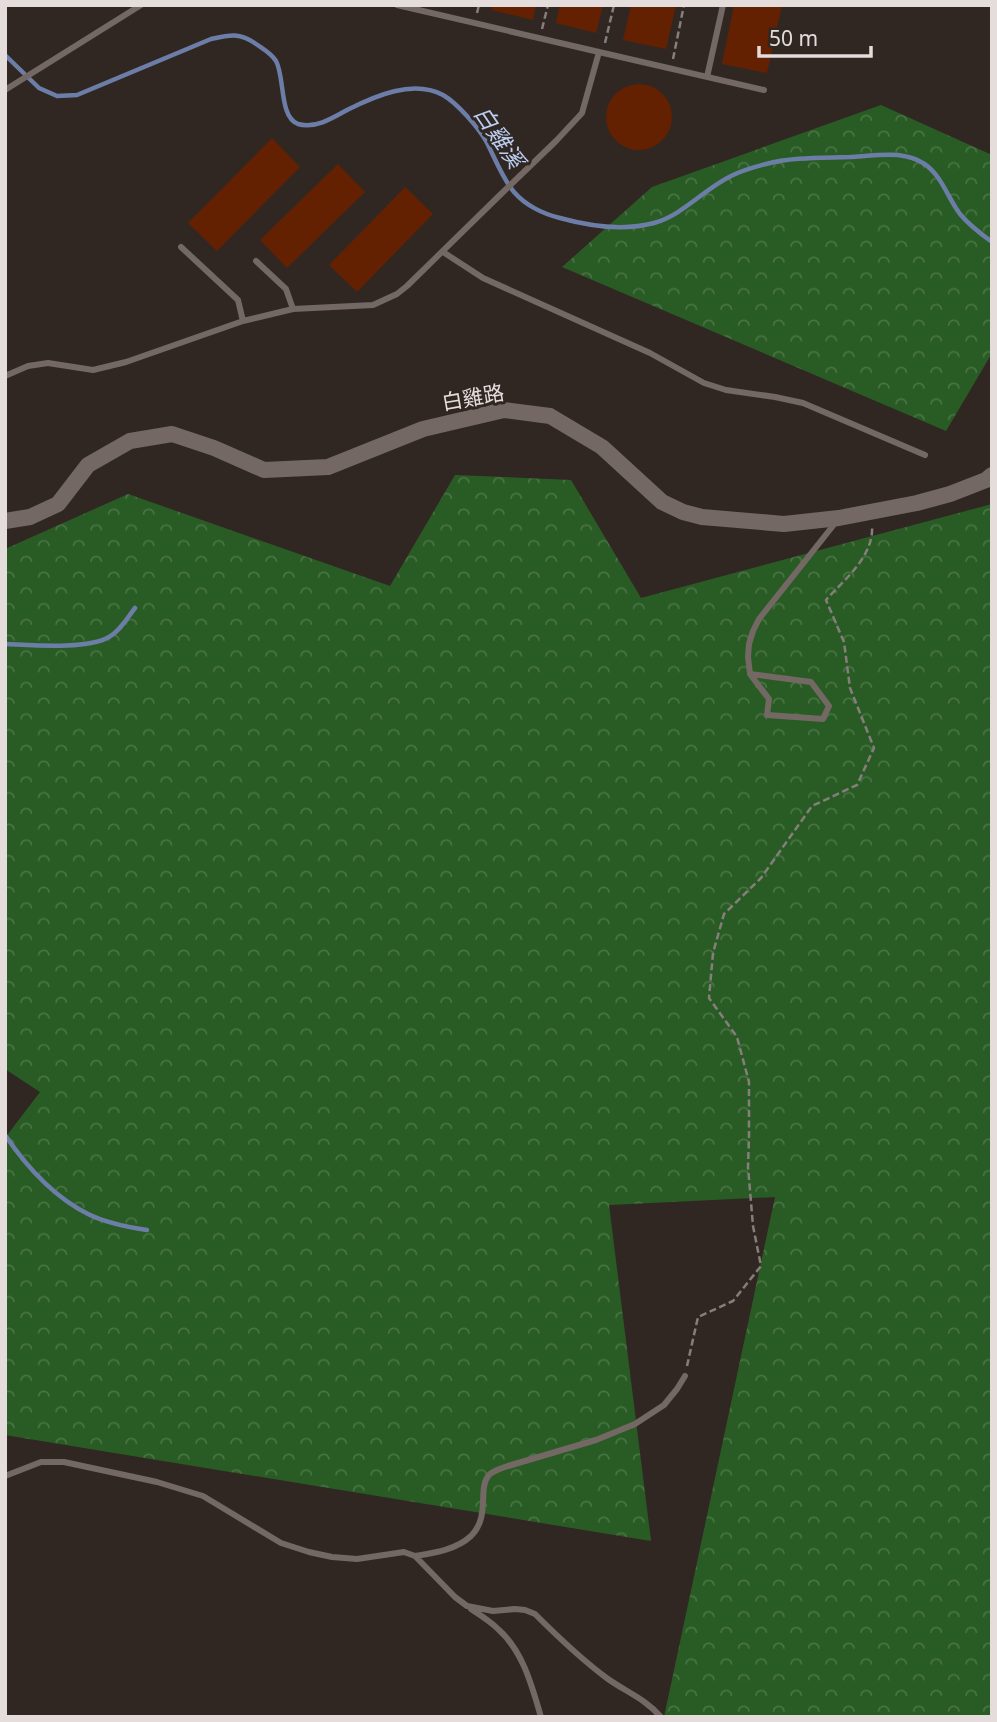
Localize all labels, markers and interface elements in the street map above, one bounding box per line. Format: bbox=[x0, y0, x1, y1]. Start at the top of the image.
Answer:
scale bar bbox=[759, 14, 871, 58]
text: 50 m bbox=[769, 24, 818, 52]
water label: 白雞溪 bbox=[467, 99, 534, 176]
street label: 白雞路 bbox=[439, 378, 506, 416]

